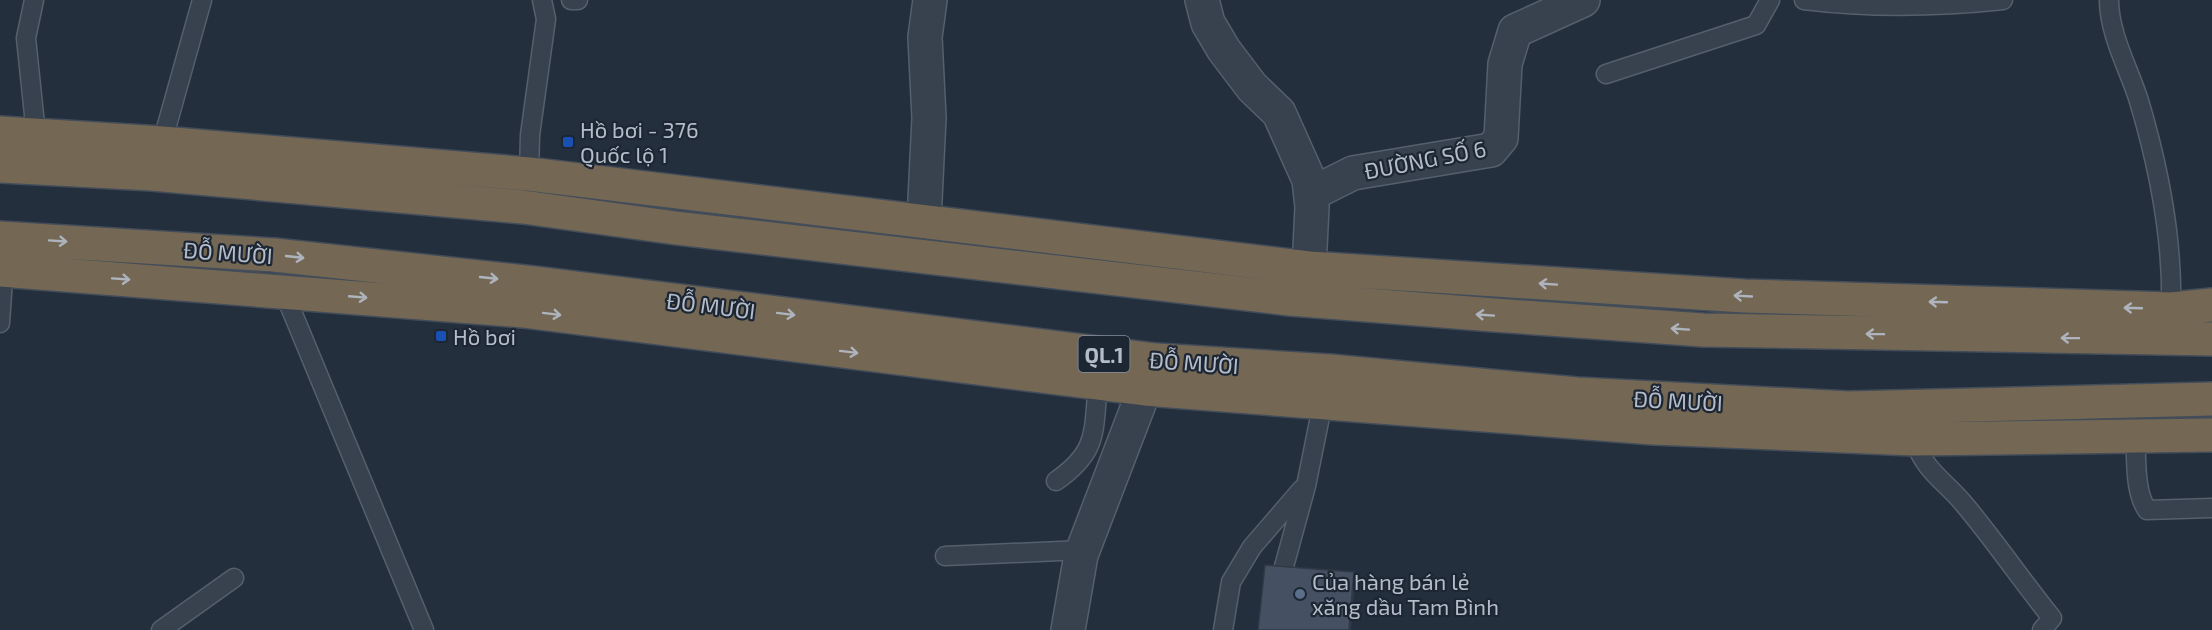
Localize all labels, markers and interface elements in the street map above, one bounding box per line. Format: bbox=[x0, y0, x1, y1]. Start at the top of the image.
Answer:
place label: Hồ bơi - 376 Quốc lộ 1 bbox=[580, 116, 699, 168]
street label: ĐƯỜNG SỐ 6 bbox=[1362, 133, 1488, 184]
marker: Hồ bơi - 376 Quốc lộ 1 bbox=[561, 135, 575, 149]
street label: ĐỖ MƯỜI bbox=[183, 235, 274, 268]
one-way arrow bbox=[48, 236, 68, 247]
one-way arrow bbox=[284, 252, 304, 263]
one-way arrow bbox=[111, 273, 131, 284]
one-way arrow bbox=[478, 273, 498, 284]
one-way arrow bbox=[1539, 278, 1559, 289]
street label: ĐỖ MƯỜI bbox=[665, 286, 757, 323]
one-way arrow bbox=[347, 291, 367, 302]
one-way arrow bbox=[1733, 291, 1753, 302]
one-way arrow bbox=[1928, 297, 1948, 308]
one-way arrow bbox=[2123, 302, 2143, 314]
one-way arrow bbox=[541, 309, 561, 320]
one-way arrow bbox=[776, 309, 796, 320]
one-way arrow bbox=[1476, 309, 1496, 320]
place label: Hồ bơi bbox=[453, 323, 516, 349]
one-way arrow bbox=[1670, 323, 1690, 334]
one-way arrow bbox=[1865, 328, 1885, 340]
marker: Hồ bơi bbox=[434, 329, 448, 343]
one-way arrow bbox=[2060, 332, 2080, 343]
road number: QL.1 bbox=[1078, 336, 1130, 372]
street label: ĐỖ MƯỜI bbox=[1149, 345, 1240, 378]
one-way arrow bbox=[839, 347, 859, 358]
street label: ĐỖ MƯỜI bbox=[1633, 384, 1723, 415]
place label: Của hàng bán lẻ xăng dầu Tam Bình bbox=[1312, 568, 1499, 619]
marker: Của hàng bán lẻ xăng dầu Tam Bình bbox=[1293, 587, 1307, 601]

